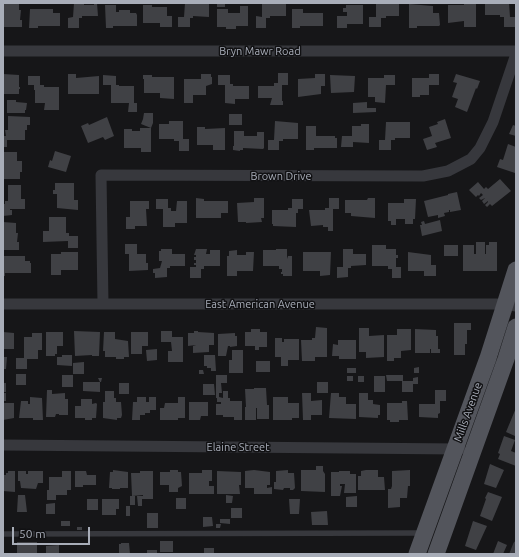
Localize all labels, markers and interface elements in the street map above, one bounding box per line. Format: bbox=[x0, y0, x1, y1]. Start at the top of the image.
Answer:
street label: Bryn Mawr Road bbox=[219, 44, 301, 58]
street label: Brown Drive bbox=[251, 169, 311, 183]
street label: East American Avenue bbox=[205, 297, 315, 311]
street label: Mills Avenue bbox=[451, 380, 485, 444]
street label: Elaine Street bbox=[207, 440, 269, 454]
scale bar bbox=[14, 519, 92, 545]
text: 50 m bbox=[19, 527, 46, 540]

